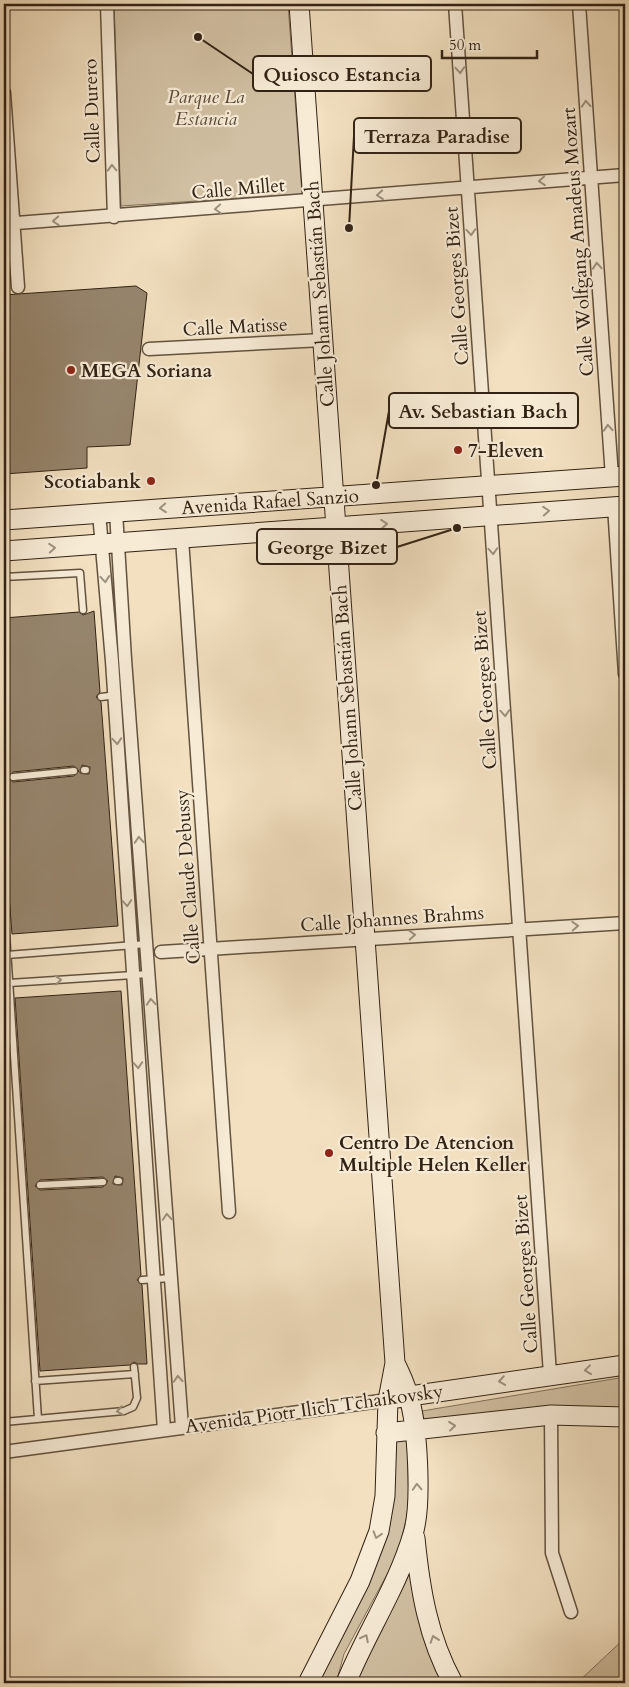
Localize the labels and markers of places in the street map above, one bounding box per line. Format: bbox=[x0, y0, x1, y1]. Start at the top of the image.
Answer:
callout: Quiosco Estancia bbox=[253, 56, 431, 91]
callout: Terraza Paradise bbox=[354, 118, 521, 153]
place label: MEGA Soriana bbox=[81, 358, 213, 384]
marker: MEGA Soriana bbox=[65, 364, 77, 376]
callout: Av. Sebastian Bach bbox=[389, 393, 578, 428]
place label: 7-Eleven bbox=[468, 438, 544, 464]
marker: 7-Eleven bbox=[452, 444, 464, 456]
place label: Scotiabank bbox=[44, 469, 141, 495]
marker: Scotiabank bbox=[145, 475, 157, 487]
callout: George Bizet bbox=[257, 529, 397, 564]
place label: Centro De Atencion Multiple Helen Keller bbox=[339, 1130, 527, 1178]
marker: Centro De Atencion Multiple Helen Keller bbox=[323, 1147, 335, 1159]

